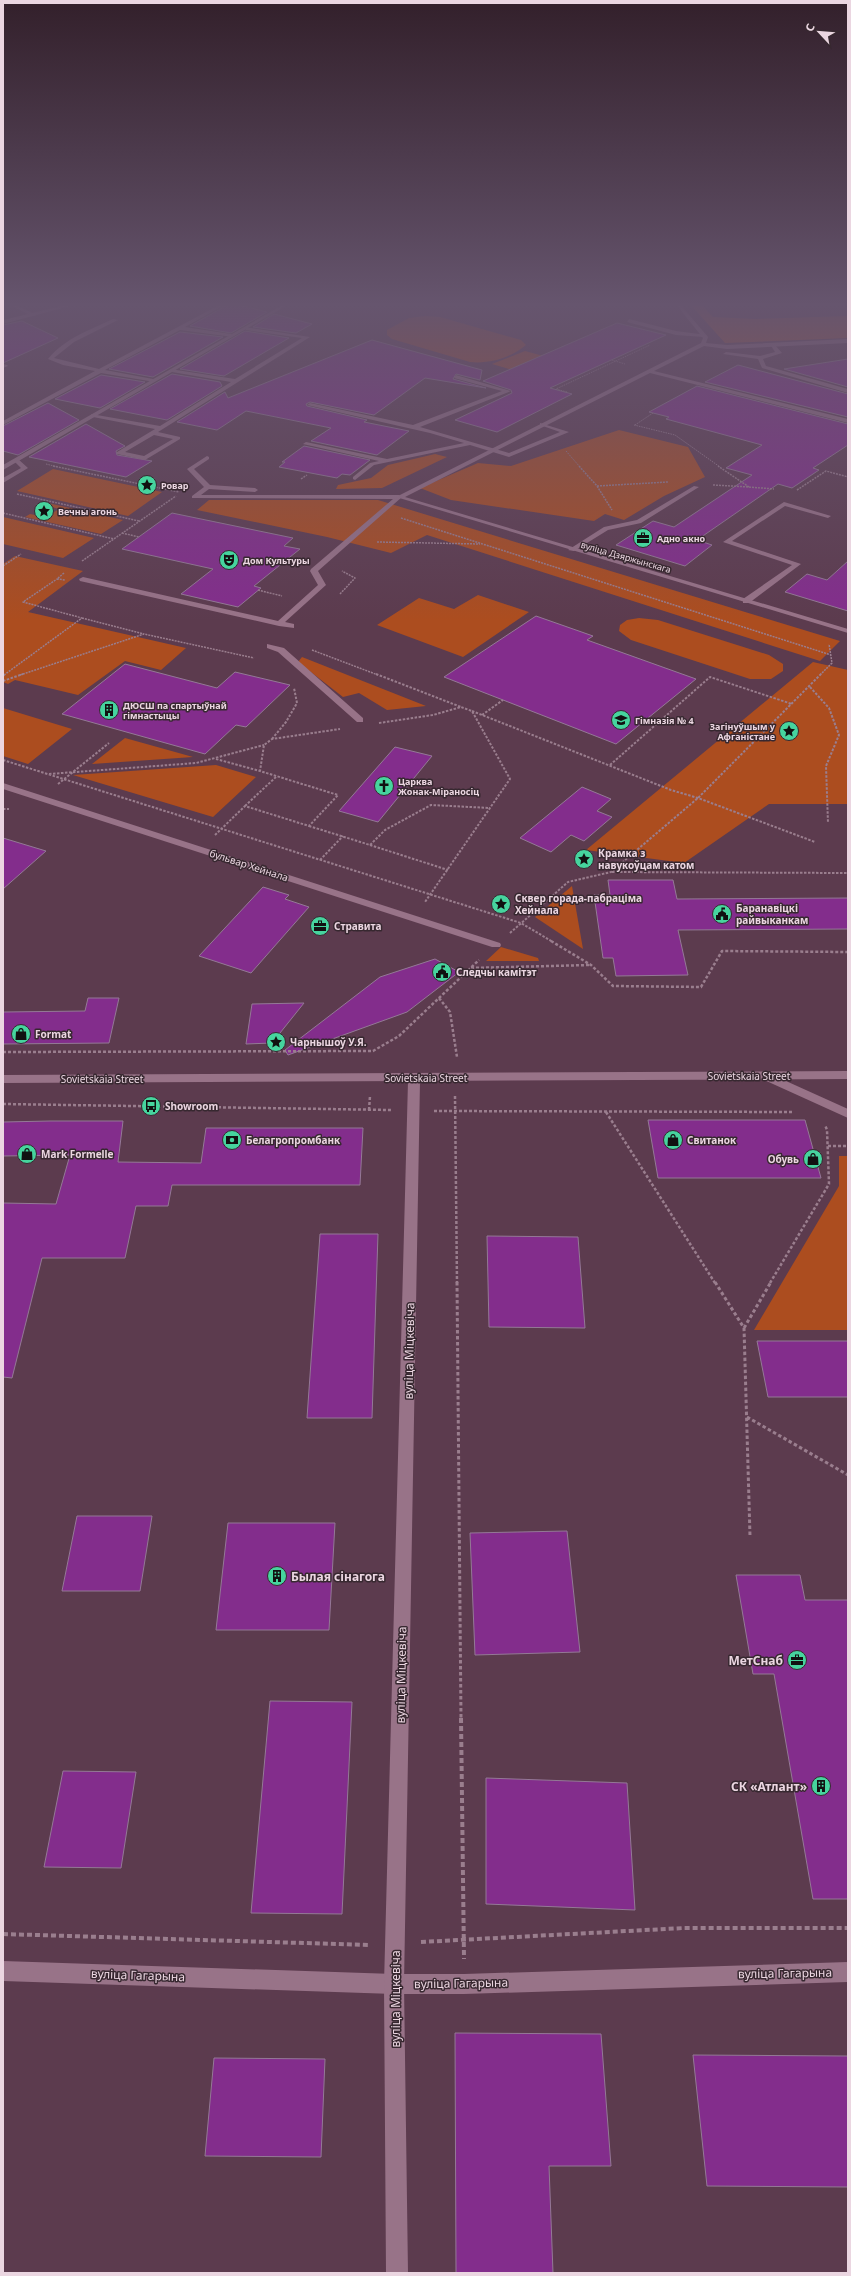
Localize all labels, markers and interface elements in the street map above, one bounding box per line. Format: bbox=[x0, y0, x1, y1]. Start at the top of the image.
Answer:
north arrow bbox=[799, 12, 839, 52]
text: С bbox=[801, 21, 818, 34]
place icon: Ровар bbox=[136, 474, 158, 496]
place label: Ровар bbox=[161, 479, 189, 492]
place icon: Вечны агонь bbox=[33, 500, 55, 522]
place label: Вечны агонь bbox=[58, 505, 117, 518]
office icon: Адно акно bbox=[632, 527, 654, 549]
place label: Адно акно bbox=[657, 532, 706, 545]
street label: вуліца Дзяржынскага bbox=[579, 538, 673, 576]
theatre icon: Дом Культуры bbox=[218, 549, 240, 571]
place label: Дом Культуры bbox=[243, 554, 310, 567]
building icon: ДЮСШ па спартыўнай гімнастыцы bbox=[98, 699, 120, 721]
place label: ДЮСШ па спартыўнай гімнастыцы bbox=[123, 699, 227, 722]
school or university icon: Гімназія № 4 bbox=[610, 709, 632, 731]
place label: Гімназія № 4 bbox=[635, 714, 694, 727]
place label: Загінуўшым у Афганістане bbox=[710, 720, 776, 743]
place icon: Загінуўшым у Афганістане bbox=[778, 720, 800, 742]
church icon: Царква Жонак-Міраносіц bbox=[373, 775, 395, 797]
place label: Царква Жонак-Міраносіц bbox=[398, 775, 479, 798]
street label: бульвар Хейнала bbox=[208, 846, 290, 884]
place label: Крамка з навукоўцам катом bbox=[598, 846, 694, 872]
place icon: Крамка з навукоўцам катом bbox=[573, 848, 595, 870]
place label: Сквер горада-пабраціма Хейнала bbox=[515, 891, 642, 917]
place icon: Сквер горада-пабраціма Хейнала bbox=[490, 893, 512, 915]
place label: Баранавіцкі райвыканкам bbox=[736, 901, 808, 927]
public building icon: Баранавіцкі райвыканкам bbox=[711, 903, 733, 925]
office icon: Стравита bbox=[309, 915, 331, 937]
place label: Стравита bbox=[334, 919, 382, 933]
public building icon: Следчы камітэт bbox=[431, 961, 453, 983]
place label: Следчы камітэт bbox=[456, 965, 537, 979]
shop icon: Format bbox=[10, 1023, 32, 1045]
place label: Format bbox=[35, 1027, 72, 1041]
place icon: Чарнышоў У.Я. bbox=[265, 1031, 287, 1053]
place label: Чарнышоў У.Я. bbox=[290, 1035, 367, 1049]
street label: Sovietskaia Street bbox=[708, 1069, 791, 1083]
street label: Sovietskaia Street bbox=[385, 1071, 468, 1085]
street label: Sovietskaia Street bbox=[61, 1072, 144, 1086]
bus stop icon: Showroom bbox=[140, 1095, 162, 1117]
place label: Showroom bbox=[165, 1099, 218, 1113]
bank icon: Белагропромбанк bbox=[221, 1129, 243, 1151]
shop icon: Свитанок bbox=[662, 1129, 684, 1151]
place label: Белагропромбанк bbox=[246, 1133, 341, 1147]
place label: Свитанок bbox=[687, 1133, 737, 1147]
shop icon: Mark Formelle bbox=[16, 1143, 38, 1165]
place label: Mark Formelle bbox=[41, 1147, 114, 1161]
shop icon: Обувь bbox=[802, 1148, 824, 1170]
place label: Обувь bbox=[768, 1152, 799, 1166]
street label: вуліца Міцкевіча bbox=[400, 1302, 418, 1400]
building icon: Былая сінагога bbox=[266, 1565, 288, 1587]
place label: Былая сінагога bbox=[291, 1568, 385, 1585]
street label: вуліца Міцкевіча bbox=[392, 1626, 410, 1724]
office icon: МетСнаб bbox=[786, 1649, 808, 1671]
place label: МетСнаб bbox=[728, 1652, 783, 1669]
building icon: СК «Атлант» bbox=[810, 1775, 832, 1797]
place label: СК «Атлант» bbox=[731, 1778, 807, 1795]
street label: вуліца Міцкевіча bbox=[387, 1950, 404, 2048]
street label: вуліца Гагарына bbox=[738, 1964, 832, 1982]
street label: вуліца Гагарына bbox=[91, 1965, 185, 1985]
street label: вуліца Гагарына bbox=[414, 1974, 508, 1992]

